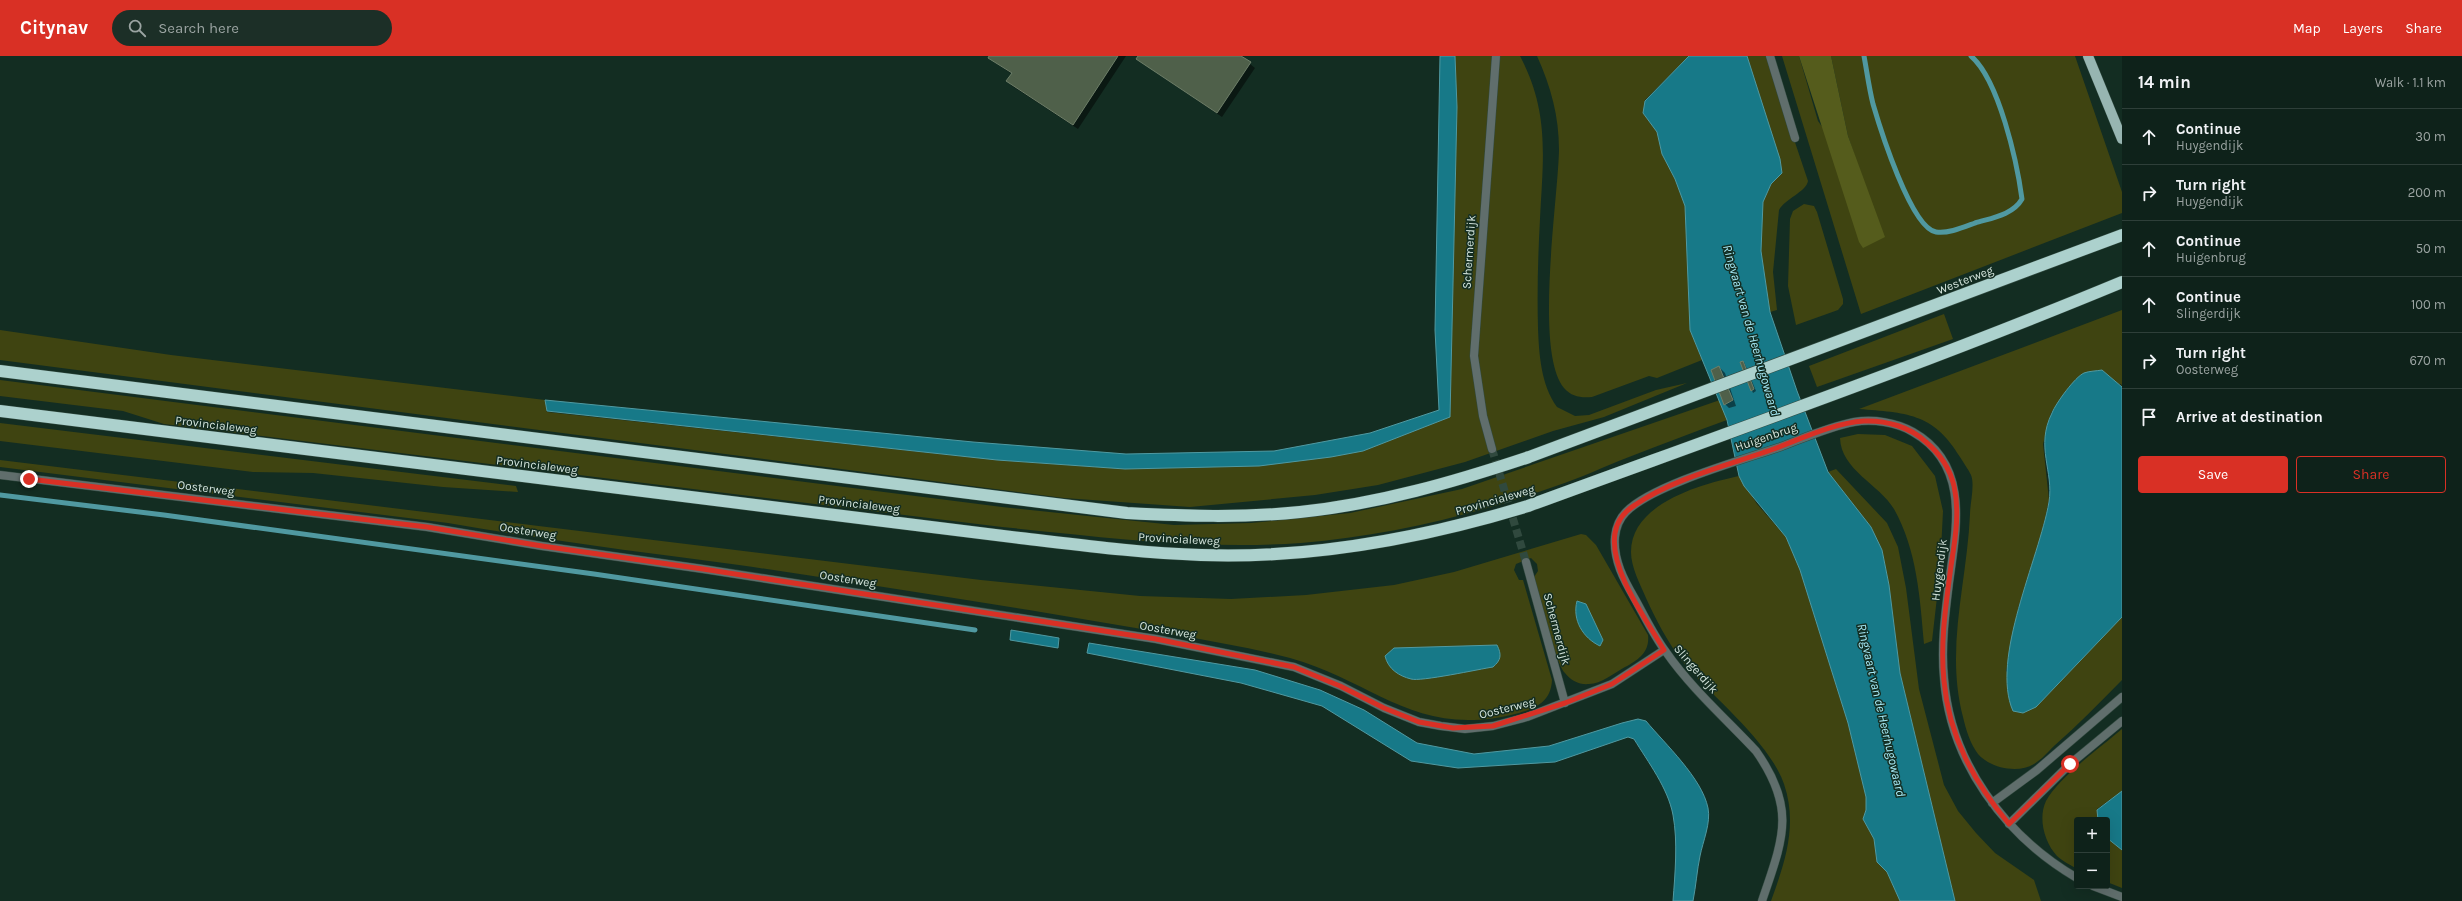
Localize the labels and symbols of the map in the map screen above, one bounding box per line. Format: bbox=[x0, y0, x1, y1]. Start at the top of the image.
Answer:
street label: Schermerdijk bbox=[1459, 214, 1479, 289]
water label: Ringvaart van de Heerhugowaard bbox=[1720, 243, 1783, 418]
street label: Westerweg bbox=[1935, 263, 1995, 297]
street label: Provincialeweg bbox=[174, 413, 258, 437]
street label: Huigenbrug bbox=[1733, 420, 1799, 454]
street label: Provincialeweg bbox=[495, 453, 579, 477]
route end bbox=[20, 470, 38, 488]
street label: Oosterweg bbox=[177, 478, 235, 498]
street label: Provincialeweg bbox=[1454, 482, 1537, 518]
street label: Provincialeweg bbox=[817, 492, 901, 516]
street label: Oosterweg bbox=[499, 520, 558, 542]
street label: Provincialeweg bbox=[1138, 530, 1220, 548]
street label: Huygendijk bbox=[1928, 538, 1950, 602]
street label: Oosterweg bbox=[819, 568, 878, 590]
street label: Schermerdijk bbox=[1541, 591, 1573, 667]
street label: Oosterweg bbox=[1139, 618, 1198, 642]
water label: Ringvaart van de Heerhugowaard bbox=[1854, 622, 1909, 798]
street label: Slingerdijk bbox=[1671, 642, 1721, 696]
street label: Oosterweg bbox=[1478, 694, 1537, 722]
route start bbox=[2061, 755, 2079, 773]

